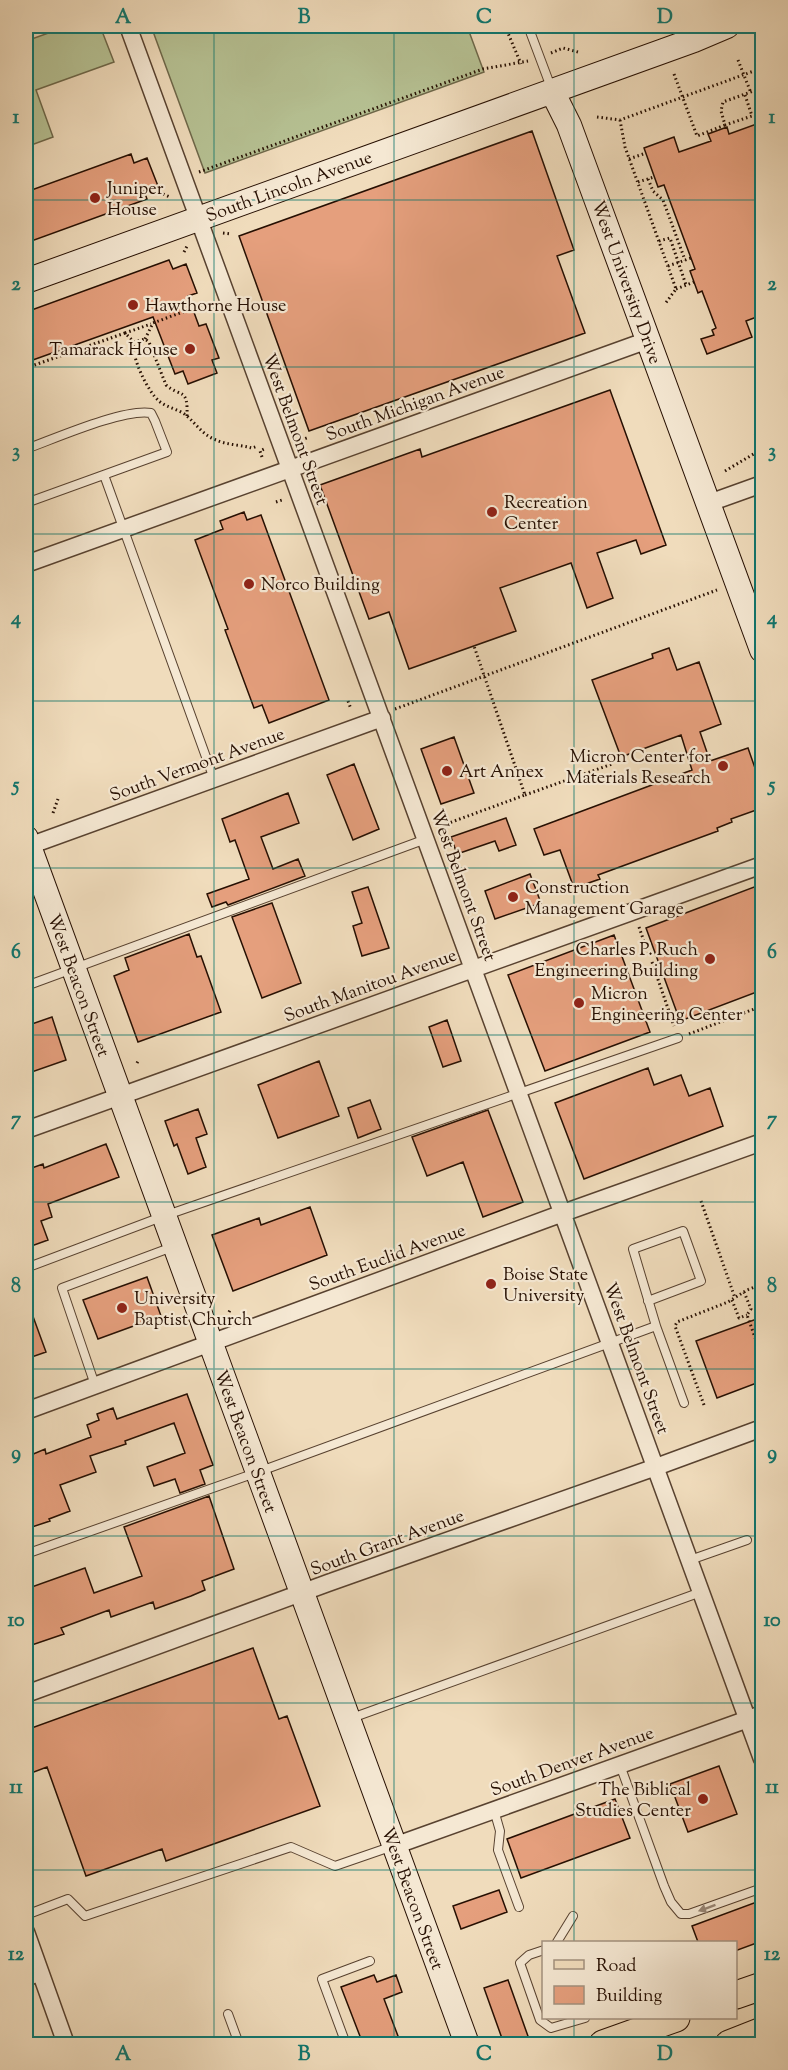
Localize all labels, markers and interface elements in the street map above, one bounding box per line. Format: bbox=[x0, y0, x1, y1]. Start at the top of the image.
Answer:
text: A bbox=[115, 4, 132, 33]
text: B bbox=[298, 4, 311, 33]
text: C bbox=[476, 4, 492, 33]
text: D bbox=[657, 4, 673, 33]
text: 1 bbox=[13, 104, 20, 133]
text: 1 bbox=[769, 104, 776, 133]
street label: South Lincoln Avenue bbox=[203, 146, 377, 230]
place label: Juniper House bbox=[106, 177, 164, 224]
marker: Juniper House bbox=[88, 191, 102, 205]
street label: West University Drive bbox=[583, 197, 667, 368]
text: 2 bbox=[11, 271, 21, 300]
text: 2 bbox=[767, 271, 777, 300]
place label: Hawthorne House bbox=[145, 294, 286, 320]
marker: Hawthorne House bbox=[126, 298, 140, 312]
place label: Tamarack House bbox=[49, 338, 178, 364]
marker: Tamarack House bbox=[183, 342, 197, 356]
street label: West Belmont Street bbox=[255, 350, 334, 509]
street label: South Michigan Avenue bbox=[323, 360, 509, 449]
text: 3 bbox=[12, 438, 20, 467]
text: 3 bbox=[768, 438, 776, 467]
place label: Recreation Center bbox=[504, 491, 588, 538]
marker: Recreation Center bbox=[485, 505, 499, 519]
place label: Norco Building bbox=[261, 573, 380, 599]
marker: Norco Building bbox=[242, 577, 256, 591]
text: 4 bbox=[10, 605, 21, 634]
text: 4 bbox=[766, 605, 777, 634]
street label: South Vermont Avenue bbox=[107, 722, 289, 810]
place label: Micron Center for Materials Research bbox=[566, 745, 711, 792]
marker: Micron Center for Materials Research bbox=[716, 759, 730, 773]
place label: Art Annex bbox=[459, 760, 544, 786]
marker: Art Annex bbox=[440, 764, 454, 778]
text: 5 bbox=[11, 772, 20, 801]
text: 5 bbox=[767, 772, 776, 801]
street label: West Belmont Street bbox=[423, 806, 502, 965]
place label: Construction Management Garage bbox=[525, 876, 684, 923]
marker: Construction Management Garage bbox=[506, 890, 520, 904]
street label: West Beacon Street bbox=[39, 911, 115, 1061]
place label: Charles P. Ruch Engineering Building bbox=[534, 938, 698, 985]
text: 6 bbox=[11, 939, 21, 968]
text: 6 bbox=[767, 939, 777, 968]
street label: South Manitou Avenue bbox=[281, 943, 461, 1030]
marker: Charles P. Ruch Engineering Building bbox=[703, 952, 717, 966]
place label: Micron Engineering Center bbox=[591, 982, 743, 1029]
marker: Micron Engineering Center bbox=[572, 996, 586, 1010]
text: 7 bbox=[11, 1106, 22, 1135]
text: 7 bbox=[767, 1106, 778, 1135]
street label: South Euclid Avenue bbox=[306, 1218, 470, 1299]
place label: Boise State University bbox=[503, 1263, 588, 1310]
text: 8 bbox=[11, 1273, 21, 1302]
text: 8 bbox=[767, 1273, 777, 1302]
marker: Boise State University bbox=[484, 1277, 498, 1291]
street label: West Belmont Street bbox=[596, 1279, 675, 1438]
place label: University Baptist Church bbox=[134, 1287, 253, 1334]
marker: University Baptist Church bbox=[115, 1301, 129, 1315]
street label: West Beacon Street bbox=[206, 1367, 282, 1517]
text: 9 bbox=[11, 1440, 21, 1469]
text: 9 bbox=[767, 1440, 777, 1469]
street label: South Grant Avenue bbox=[307, 1504, 468, 1584]
text: 10 bbox=[7, 1607, 25, 1636]
text: 10 bbox=[763, 1607, 781, 1636]
street label: South Denver Avenue bbox=[487, 1721, 658, 1805]
text: 11 bbox=[9, 1774, 23, 1803]
text: 11 bbox=[765, 1774, 779, 1803]
place label: The Biblical Studies Center bbox=[575, 1778, 691, 1825]
marker: The Biblical Studies Center bbox=[696, 1792, 710, 1806]
street label: West Beacon Street bbox=[373, 1824, 449, 1974]
one-way arrow bbox=[698, 1903, 716, 1913]
text: 12 bbox=[8, 1941, 25, 1970]
legend bbox=[542, 1941, 737, 2019]
text: 12 bbox=[764, 1941, 781, 1970]
text: Road bbox=[596, 1954, 636, 1980]
text: Building bbox=[596, 1984, 662, 2010]
text: A bbox=[115, 2041, 132, 2070]
text: B bbox=[298, 2041, 311, 2070]
text: C bbox=[476, 2041, 492, 2070]
text: D bbox=[657, 2041, 673, 2070]

